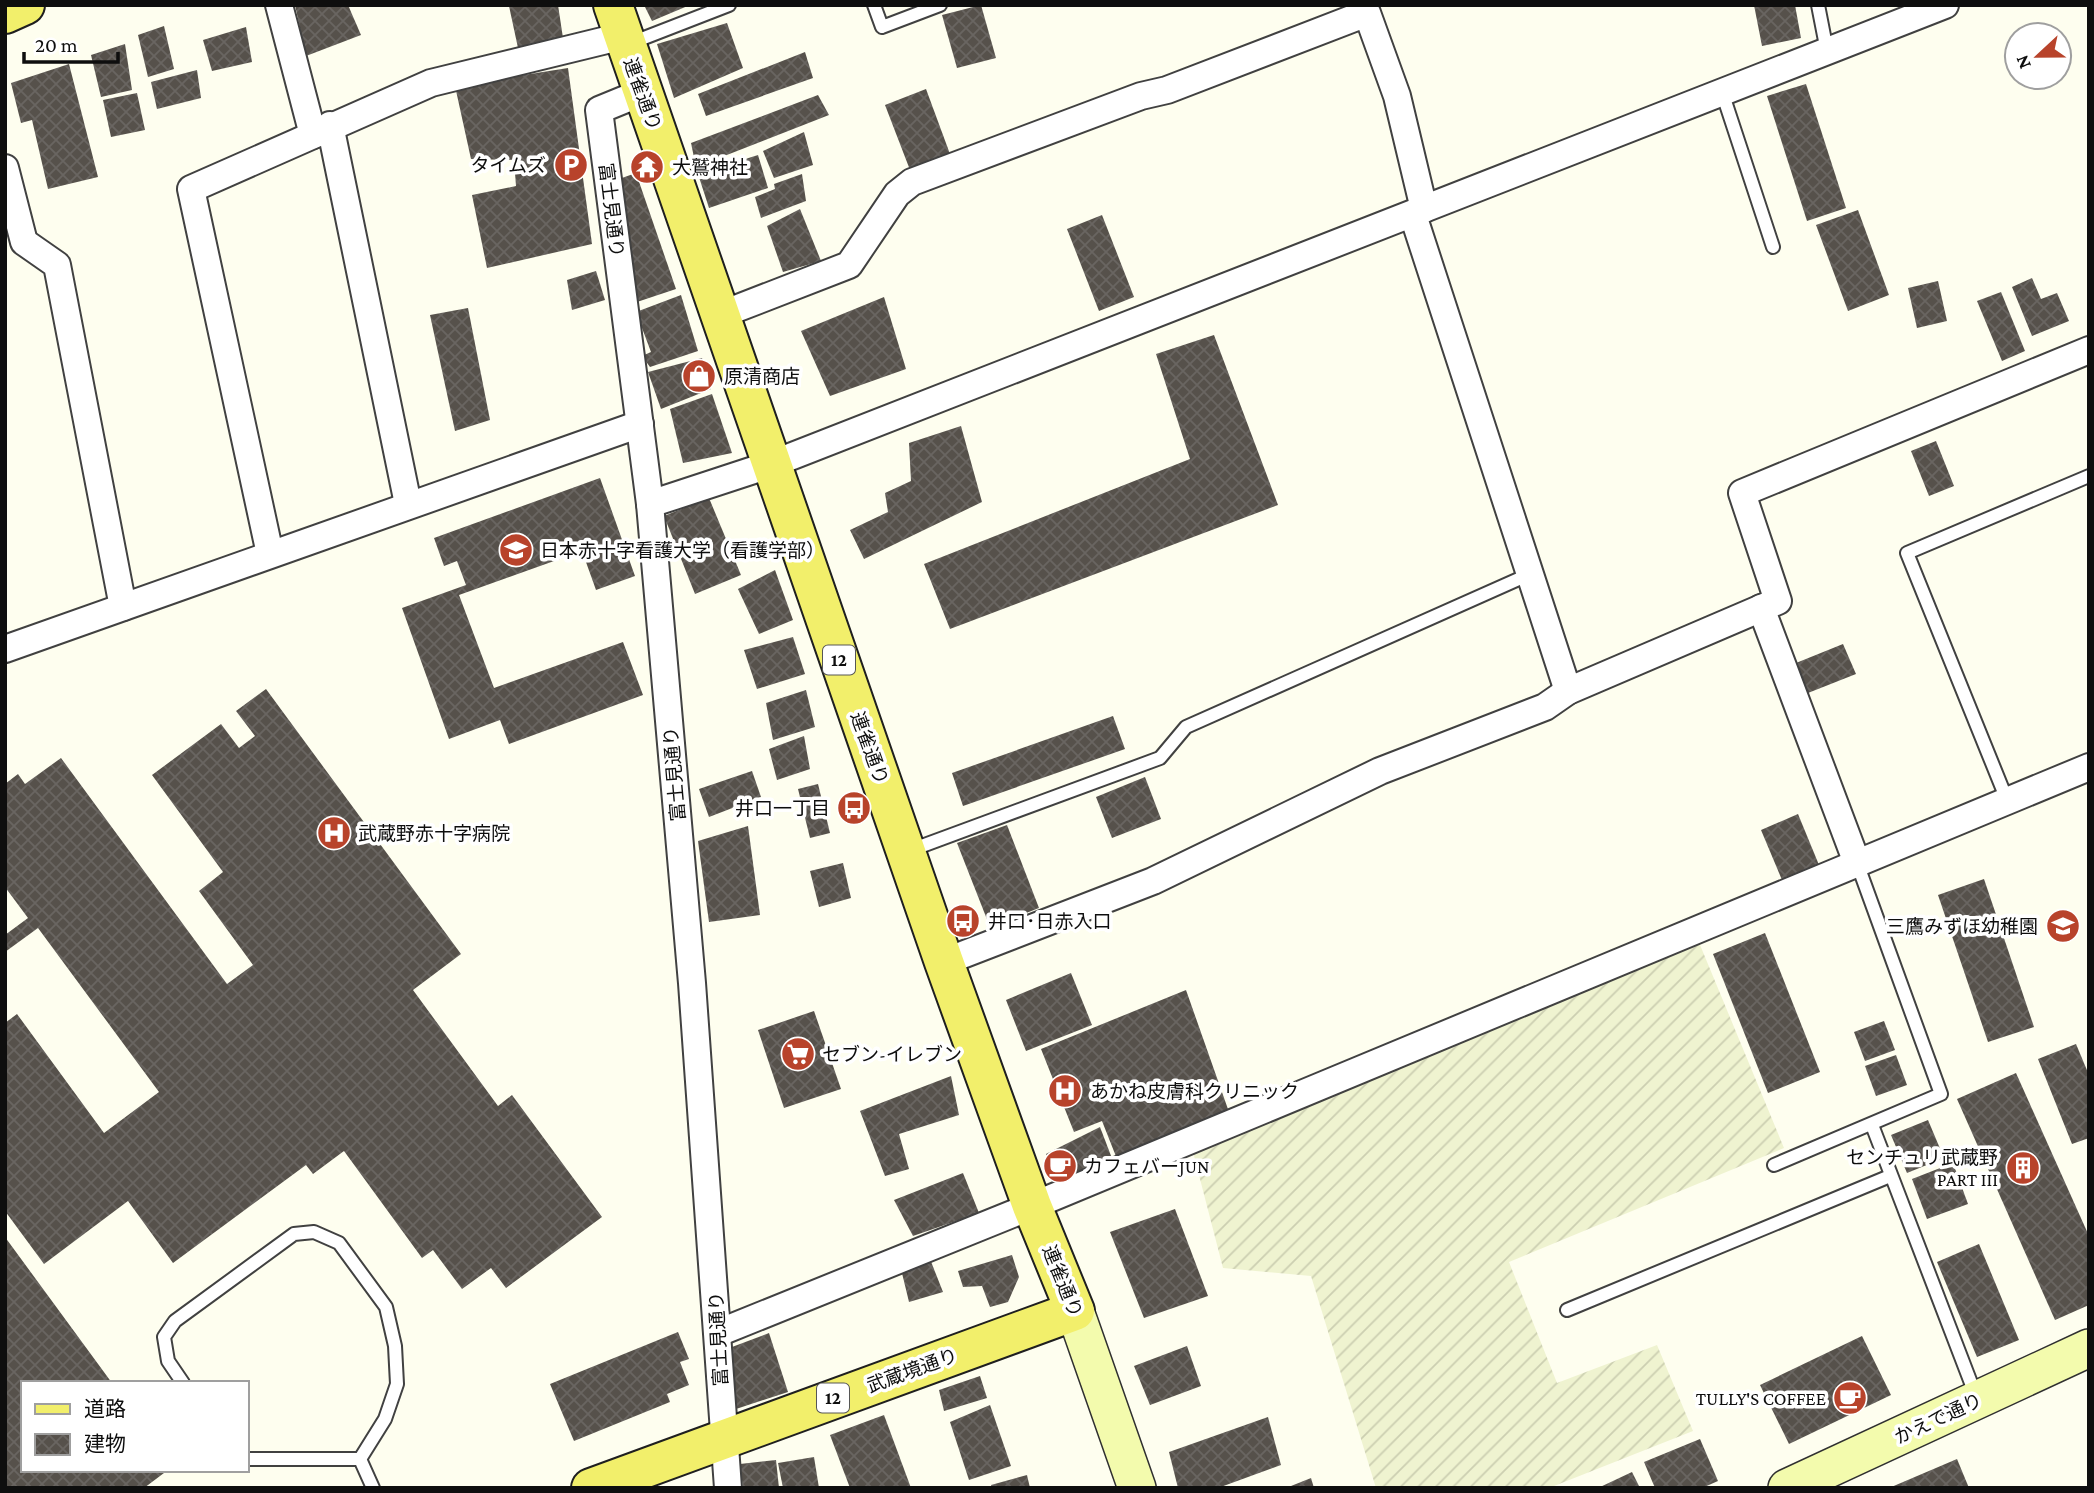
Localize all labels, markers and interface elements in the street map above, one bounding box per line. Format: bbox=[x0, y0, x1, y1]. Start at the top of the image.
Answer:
scale bar bbox=[24, 21, 119, 65]
north arrow bbox=[2003, 21, 2073, 91]
text: 20 m bbox=[35, 33, 78, 57]
text: N bbox=[2011, 52, 2035, 72]
street label: 連雀通り bbox=[620, 55, 665, 133]
parking icon: タイムズ bbox=[552, 146, 590, 184]
temple icon: 大鷲神社 bbox=[628, 148, 666, 186]
place label: タイムズ bbox=[470, 155, 546, 176]
place label: 大鷲神社 bbox=[672, 157, 748, 178]
street label: 富士見通り bbox=[595, 162, 628, 258]
shop icon: 原清商店 bbox=[680, 357, 718, 395]
place label: 原清商店 bbox=[724, 366, 800, 387]
school or university icon: 日本赤十字看護大学（看護学部） bbox=[497, 531, 535, 569]
place label: 日本赤十字看護大学（看護学部） bbox=[540, 540, 825, 561]
road number: 12 bbox=[823, 646, 855, 674]
street label: 連雀通り bbox=[847, 709, 892, 787]
street label: 富士見通り bbox=[660, 726, 689, 822]
bus stop icon: 井口一丁目 bbox=[835, 789, 873, 827]
place label: 井口一丁目 bbox=[735, 798, 830, 819]
hospital icon: 武蔵野赤十字病院 bbox=[315, 814, 353, 852]
place label: 武蔵野赤十字病院 bbox=[358, 823, 510, 844]
bus stop icon: 井口･日赤入口 bbox=[944, 902, 982, 940]
school or university icon: 三鷹みずほ幼稚園 bbox=[2044, 907, 2082, 945]
place label: 井口･日赤入口 bbox=[988, 911, 1112, 932]
place label: 三鷹みずほ幼稚園 bbox=[1886, 916, 2038, 937]
supermarket icon: セブン-イレブン bbox=[779, 1035, 817, 1073]
place label: セブン-イレブン bbox=[822, 1044, 962, 1065]
hospital icon: あかね皮膚科クリニック bbox=[1046, 1072, 1084, 1110]
place label: あかね皮膚科クリニック bbox=[1090, 1081, 1299, 1102]
cafe icon: カフェバーJUN bbox=[1041, 1147, 1079, 1185]
place label: センチュリ武蔵野 PART III bbox=[1846, 1147, 1998, 1190]
building icon: センチュリ武蔵野 PART III bbox=[2004, 1149, 2042, 1187]
place label: カフェバーJUN bbox=[1084, 1156, 1210, 1177]
street label: 連雀通り bbox=[1039, 1242, 1087, 1320]
street label: 富士見通り bbox=[706, 1291, 731, 1387]
street label: 武蔵境通り bbox=[864, 1344, 960, 1397]
cafe icon: TULLY'S COFFEE bbox=[1831, 1379, 1869, 1417]
legend bbox=[21, 1381, 248, 1472]
road number: 12 bbox=[817, 1384, 849, 1413]
place label: TULLY'S COFFEE bbox=[1696, 1388, 1826, 1409]
street label: かえで通り bbox=[1891, 1389, 1985, 1448]
text: 道路 bbox=[84, 1397, 126, 1421]
text: 建物 bbox=[84, 1432, 126, 1456]

